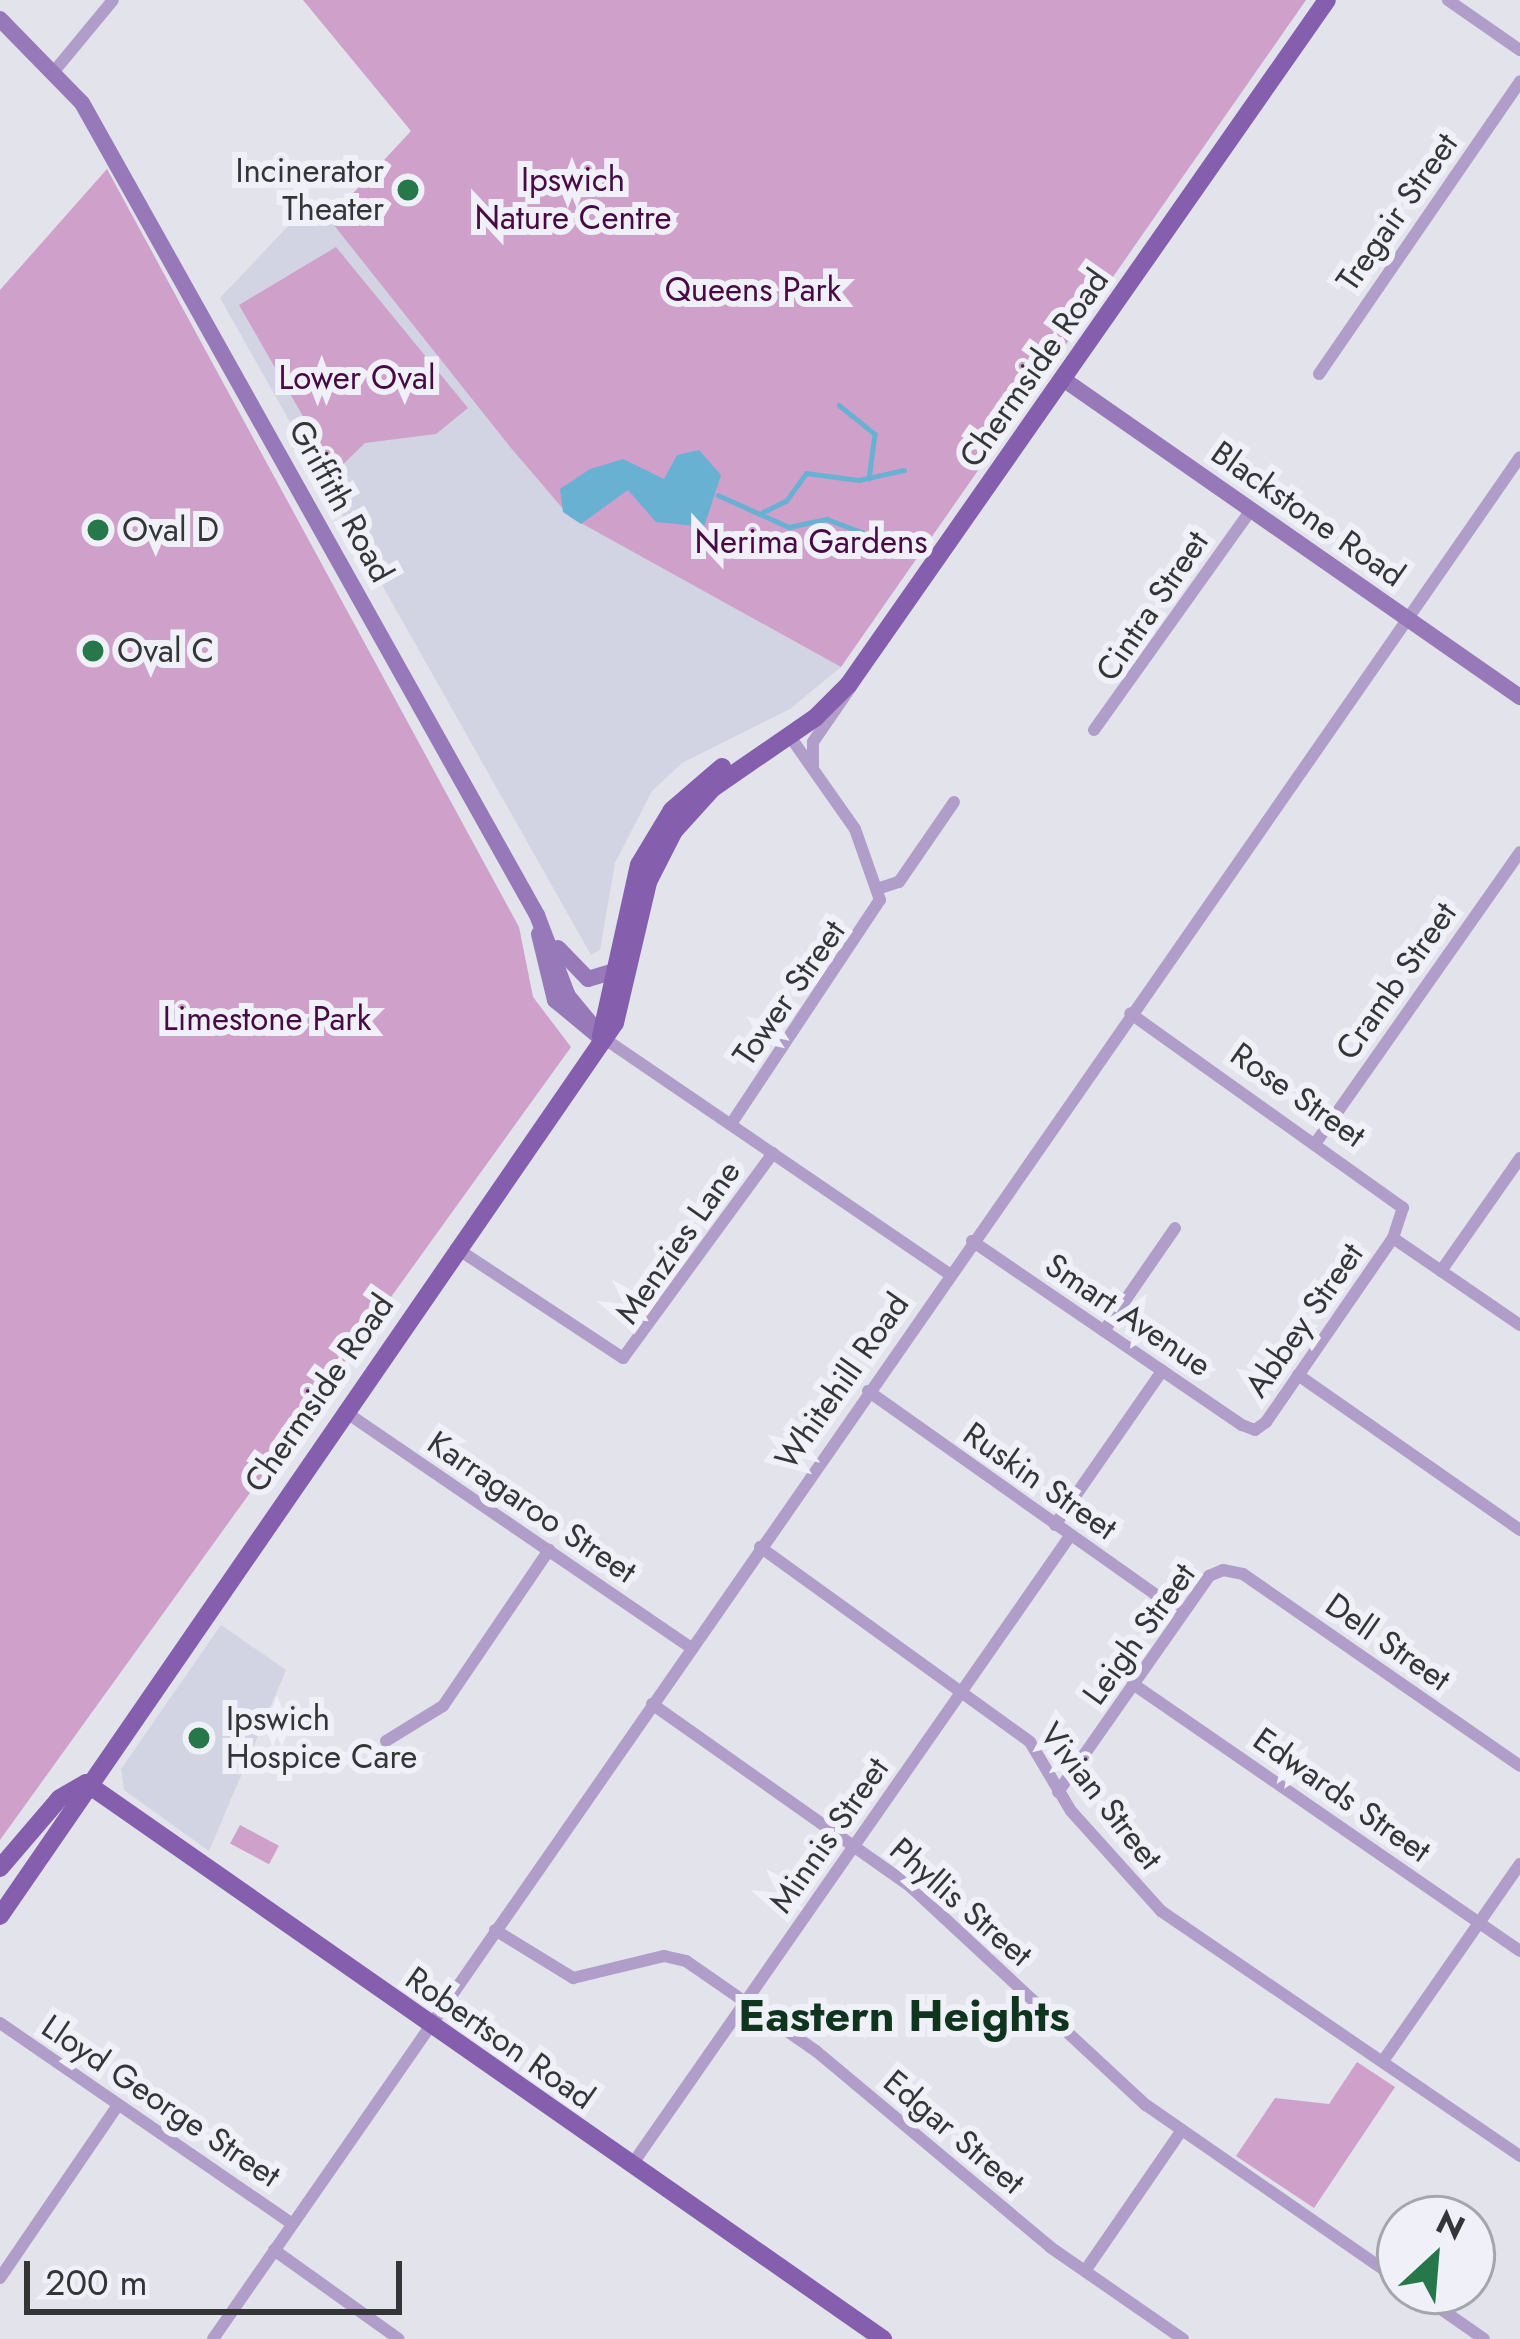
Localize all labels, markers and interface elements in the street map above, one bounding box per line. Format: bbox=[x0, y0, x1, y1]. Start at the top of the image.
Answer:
street label: Tregair Street bbox=[1328, 125, 1466, 299]
place label: Incinerator Theater bbox=[235, 151, 384, 229]
park label: Ipswich Nature Centre bbox=[474, 160, 672, 238]
marker: Incinerator Theater bbox=[395, 177, 421, 203]
street label: Chermside Road bbox=[951, 261, 1117, 475]
park label: Queens Park bbox=[665, 270, 841, 310]
park label: Lower Oval bbox=[278, 358, 436, 398]
street label: Griffith Road bbox=[280, 413, 402, 589]
street label: Blackstone Road bbox=[1204, 433, 1412, 595]
place label: Oval D bbox=[122, 510, 219, 550]
marker: Oval D bbox=[85, 517, 111, 543]
park label: Nerima Gardens bbox=[694, 522, 928, 562]
street label: Cintra Street bbox=[1087, 524, 1217, 688]
place label: Oval C bbox=[117, 631, 214, 671]
marker: Oval C bbox=[80, 638, 106, 664]
street label: Cramb Street bbox=[1327, 895, 1465, 1067]
street label: Tower Street bbox=[724, 913, 854, 1073]
park label: Limestone Park bbox=[163, 999, 371, 1039]
street label: Rose Street bbox=[1223, 1034, 1373, 1156]
street label: Menzies Lane bbox=[607, 1153, 749, 1331]
street label: Abbey Street bbox=[1236, 1235, 1372, 1405]
street label: Smart Avenue bbox=[1037, 1245, 1219, 1385]
street label: Whitehill Road bbox=[767, 1285, 917, 1477]
street label: Chermside Road bbox=[236, 1286, 402, 1500]
street label: Ruskin Street bbox=[956, 1414, 1124, 1548]
street label: Karragaroo Street bbox=[420, 1423, 644, 1591]
street label: Leigh Street bbox=[1074, 1556, 1204, 1712]
street label: Dell Street bbox=[1318, 1585, 1458, 1699]
place label: Ipswich Hospice Care bbox=[226, 1699, 417, 1777]
street label: Vivian Street bbox=[1031, 1715, 1171, 1877]
street label: Edwards Street bbox=[1246, 1719, 1438, 1871]
marker: Ipswich Hospice Care bbox=[183, 1722, 215, 1754]
street label: Minnis Street bbox=[761, 1750, 897, 1920]
street label: Phyllis Street bbox=[882, 1830, 1040, 1974]
street label: Robertson Road bbox=[398, 1958, 602, 2118]
district label: Eastern Heights bbox=[738, 1989, 1070, 2043]
street label: Lloyd George Street bbox=[34, 2007, 288, 2195]
street label: Edgar Street bbox=[876, 2062, 1032, 2202]
north arrow bbox=[1376, 2195, 1496, 2315]
text: N bbox=[1429, 2198, 1473, 2252]
scale bar bbox=[30, 2237, 408, 2311]
text: 200 m bbox=[45, 2256, 148, 2308]

